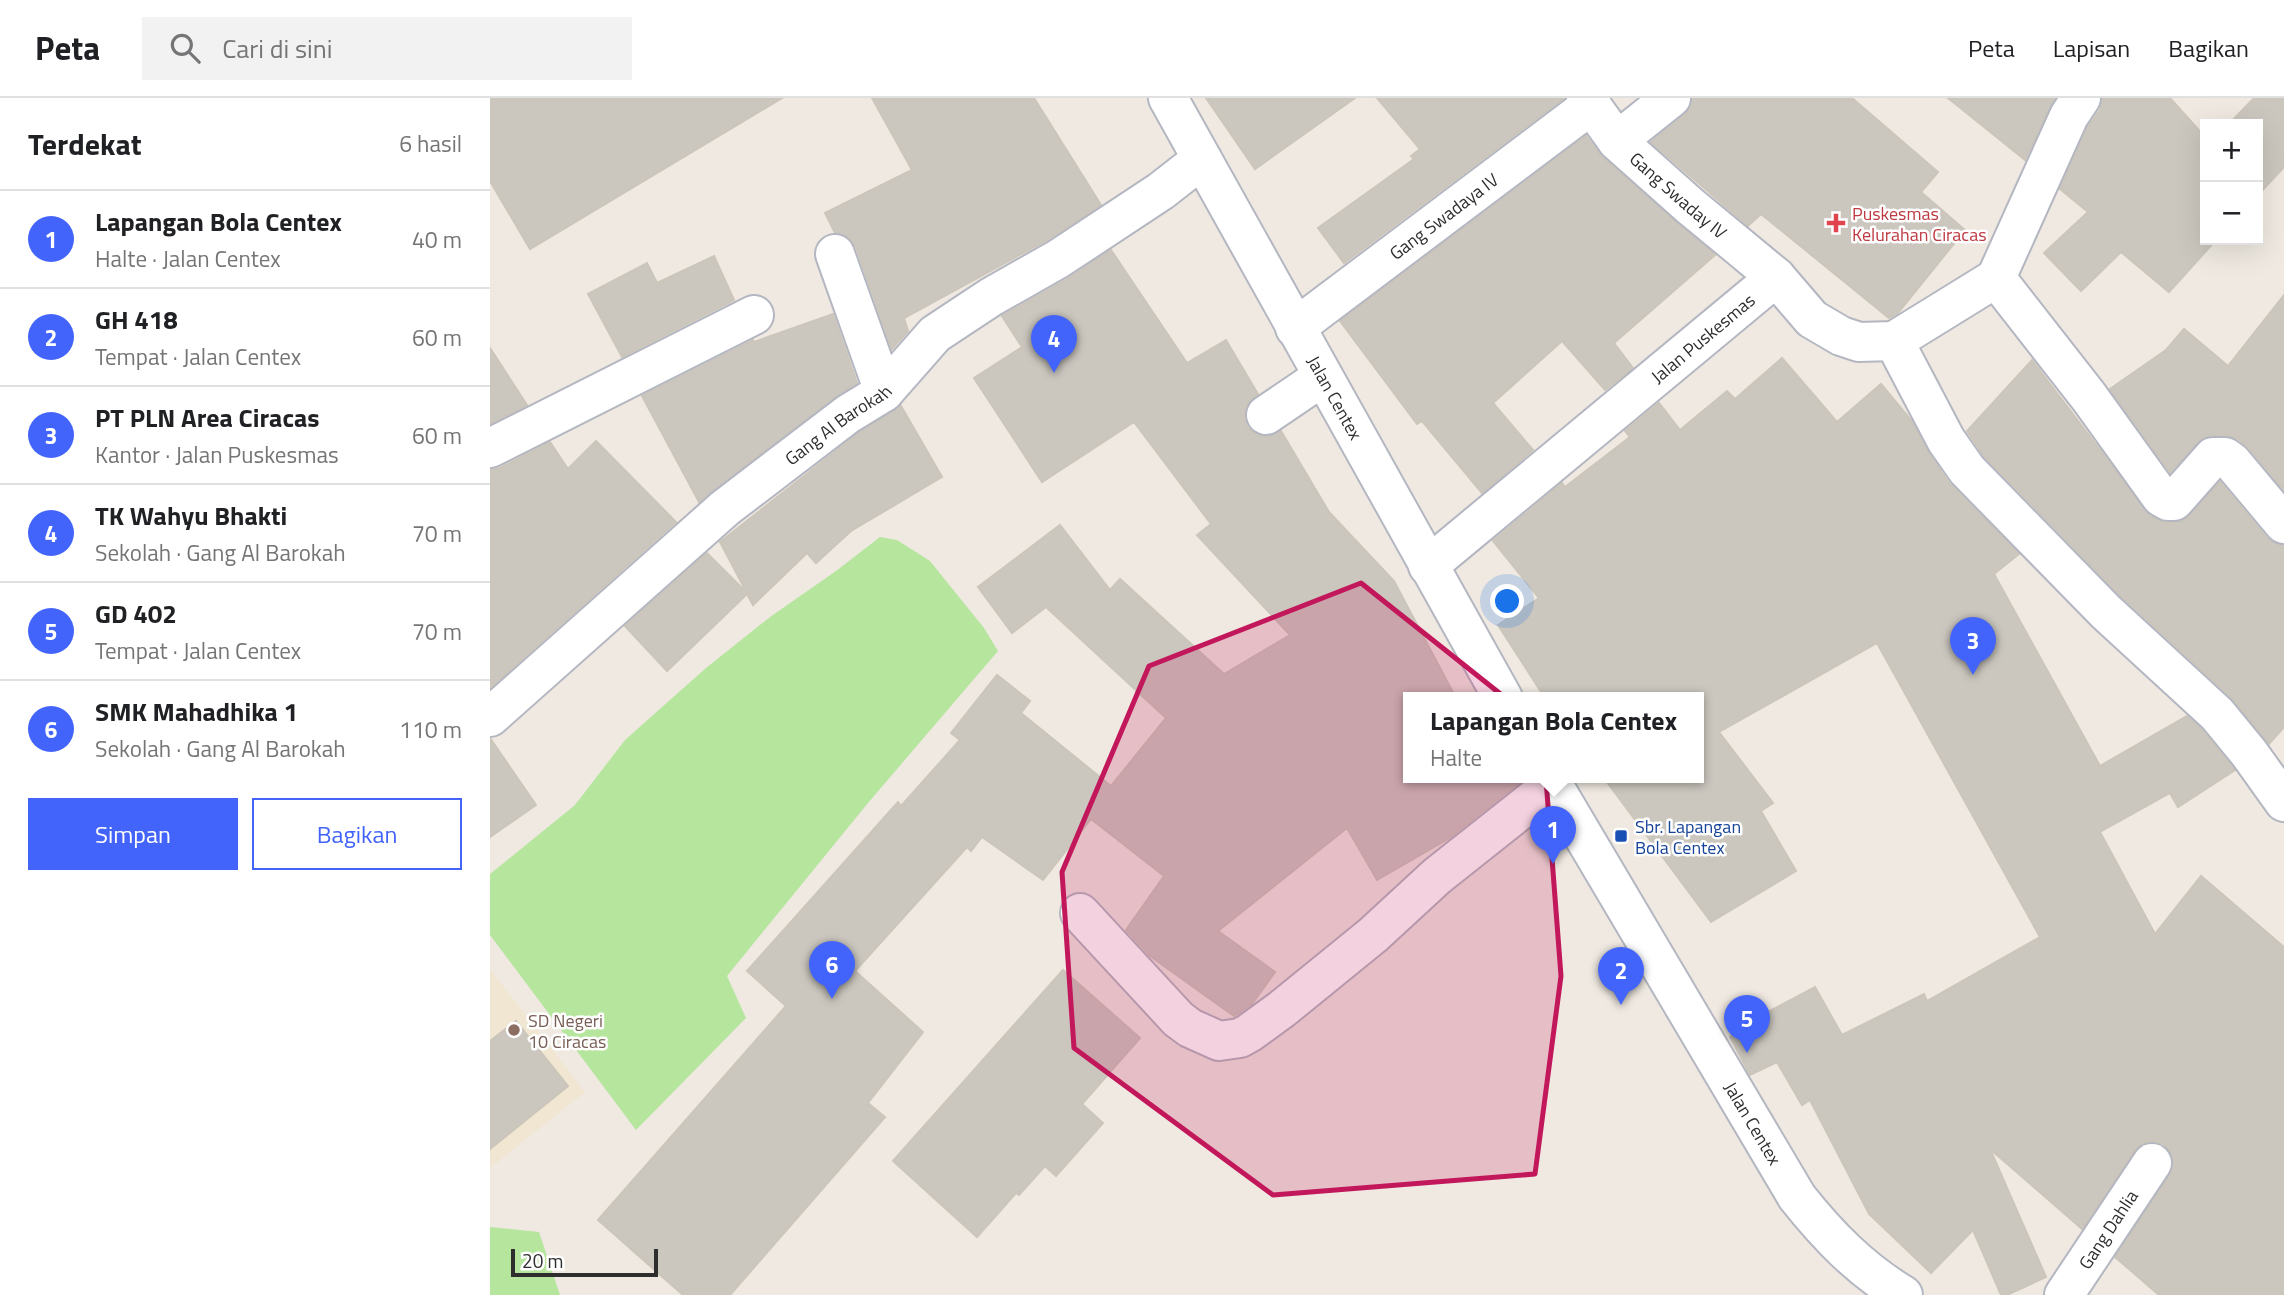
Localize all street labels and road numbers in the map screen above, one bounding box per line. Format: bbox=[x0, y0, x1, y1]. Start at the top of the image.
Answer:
street label: Gang Swaday IV bbox=[1624, 145, 1734, 245]
street label: Gang Swadaya IV bbox=[1383, 166, 1504, 266]
street label: Jalan Puskesmas bbox=[1645, 287, 1761, 389]
street label: Jalan Centex bbox=[1301, 350, 1370, 445]
street label: Gang Al Barokah bbox=[779, 379, 898, 471]
street label: Jalan Centex bbox=[1718, 1076, 1789, 1170]
street label: Gang Dahlia bbox=[2071, 1184, 2144, 1274]

